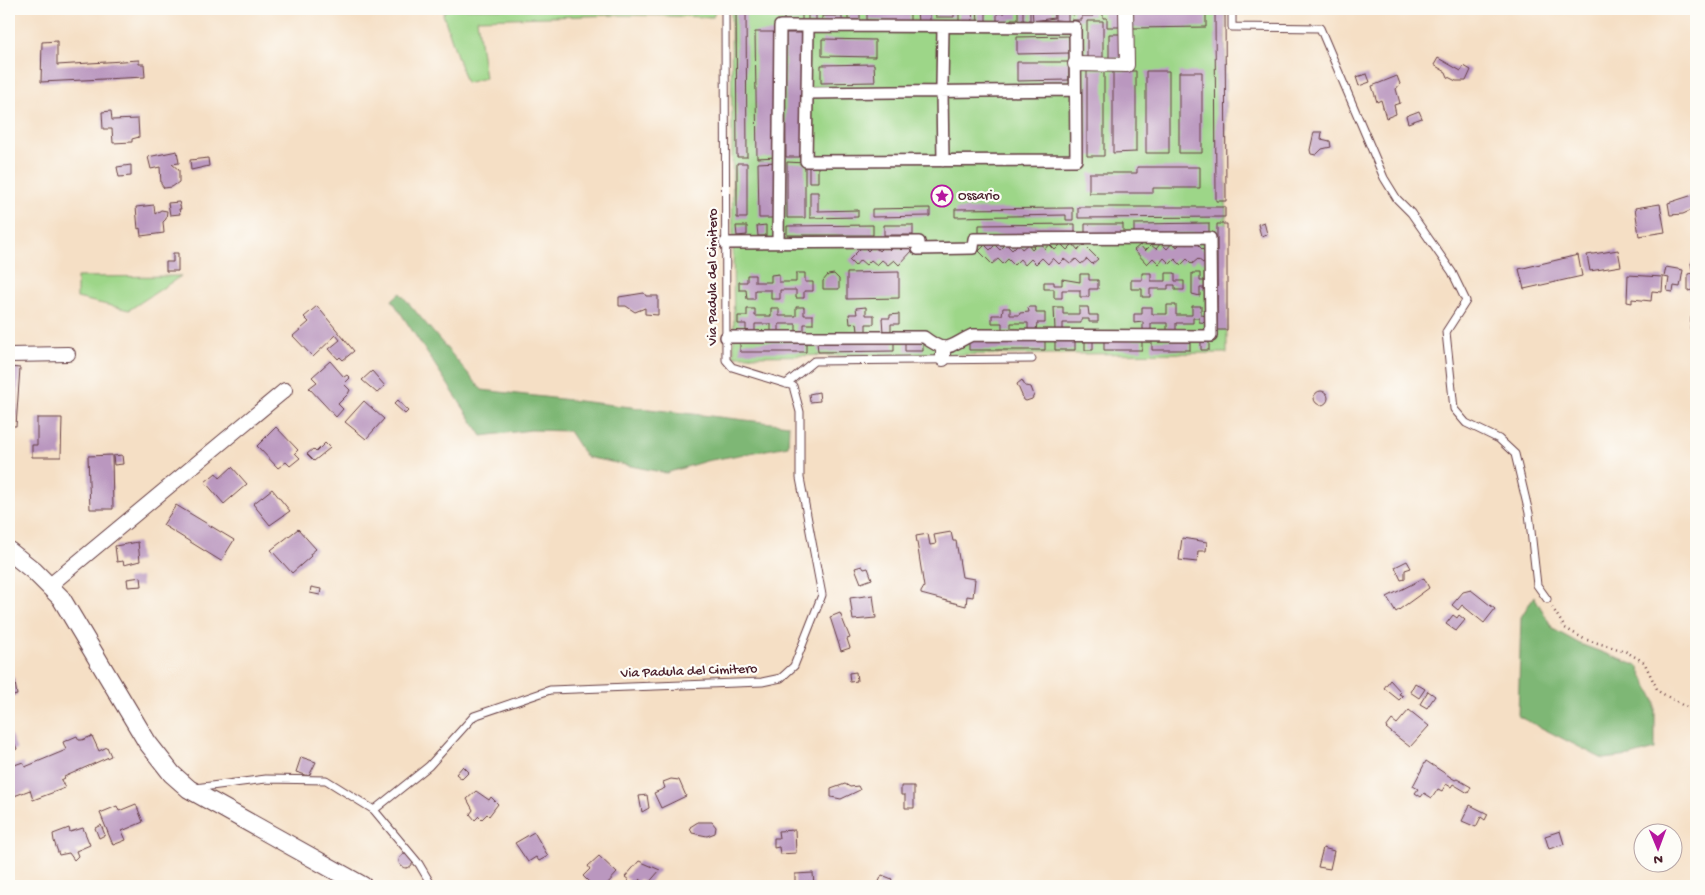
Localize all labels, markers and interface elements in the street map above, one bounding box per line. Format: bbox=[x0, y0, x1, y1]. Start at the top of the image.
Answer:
place icon: Ossario bbox=[930, 184, 954, 208]
place label: Ossario bbox=[958, 188, 1000, 205]
street label: Via Padula del Cimitero bbox=[705, 209, 722, 346]
street label: Via Padula del Cimitero bbox=[619, 661, 758, 683]
north arrow bbox=[1632, 822, 1682, 872]
text: N bbox=[1653, 850, 1663, 867]

